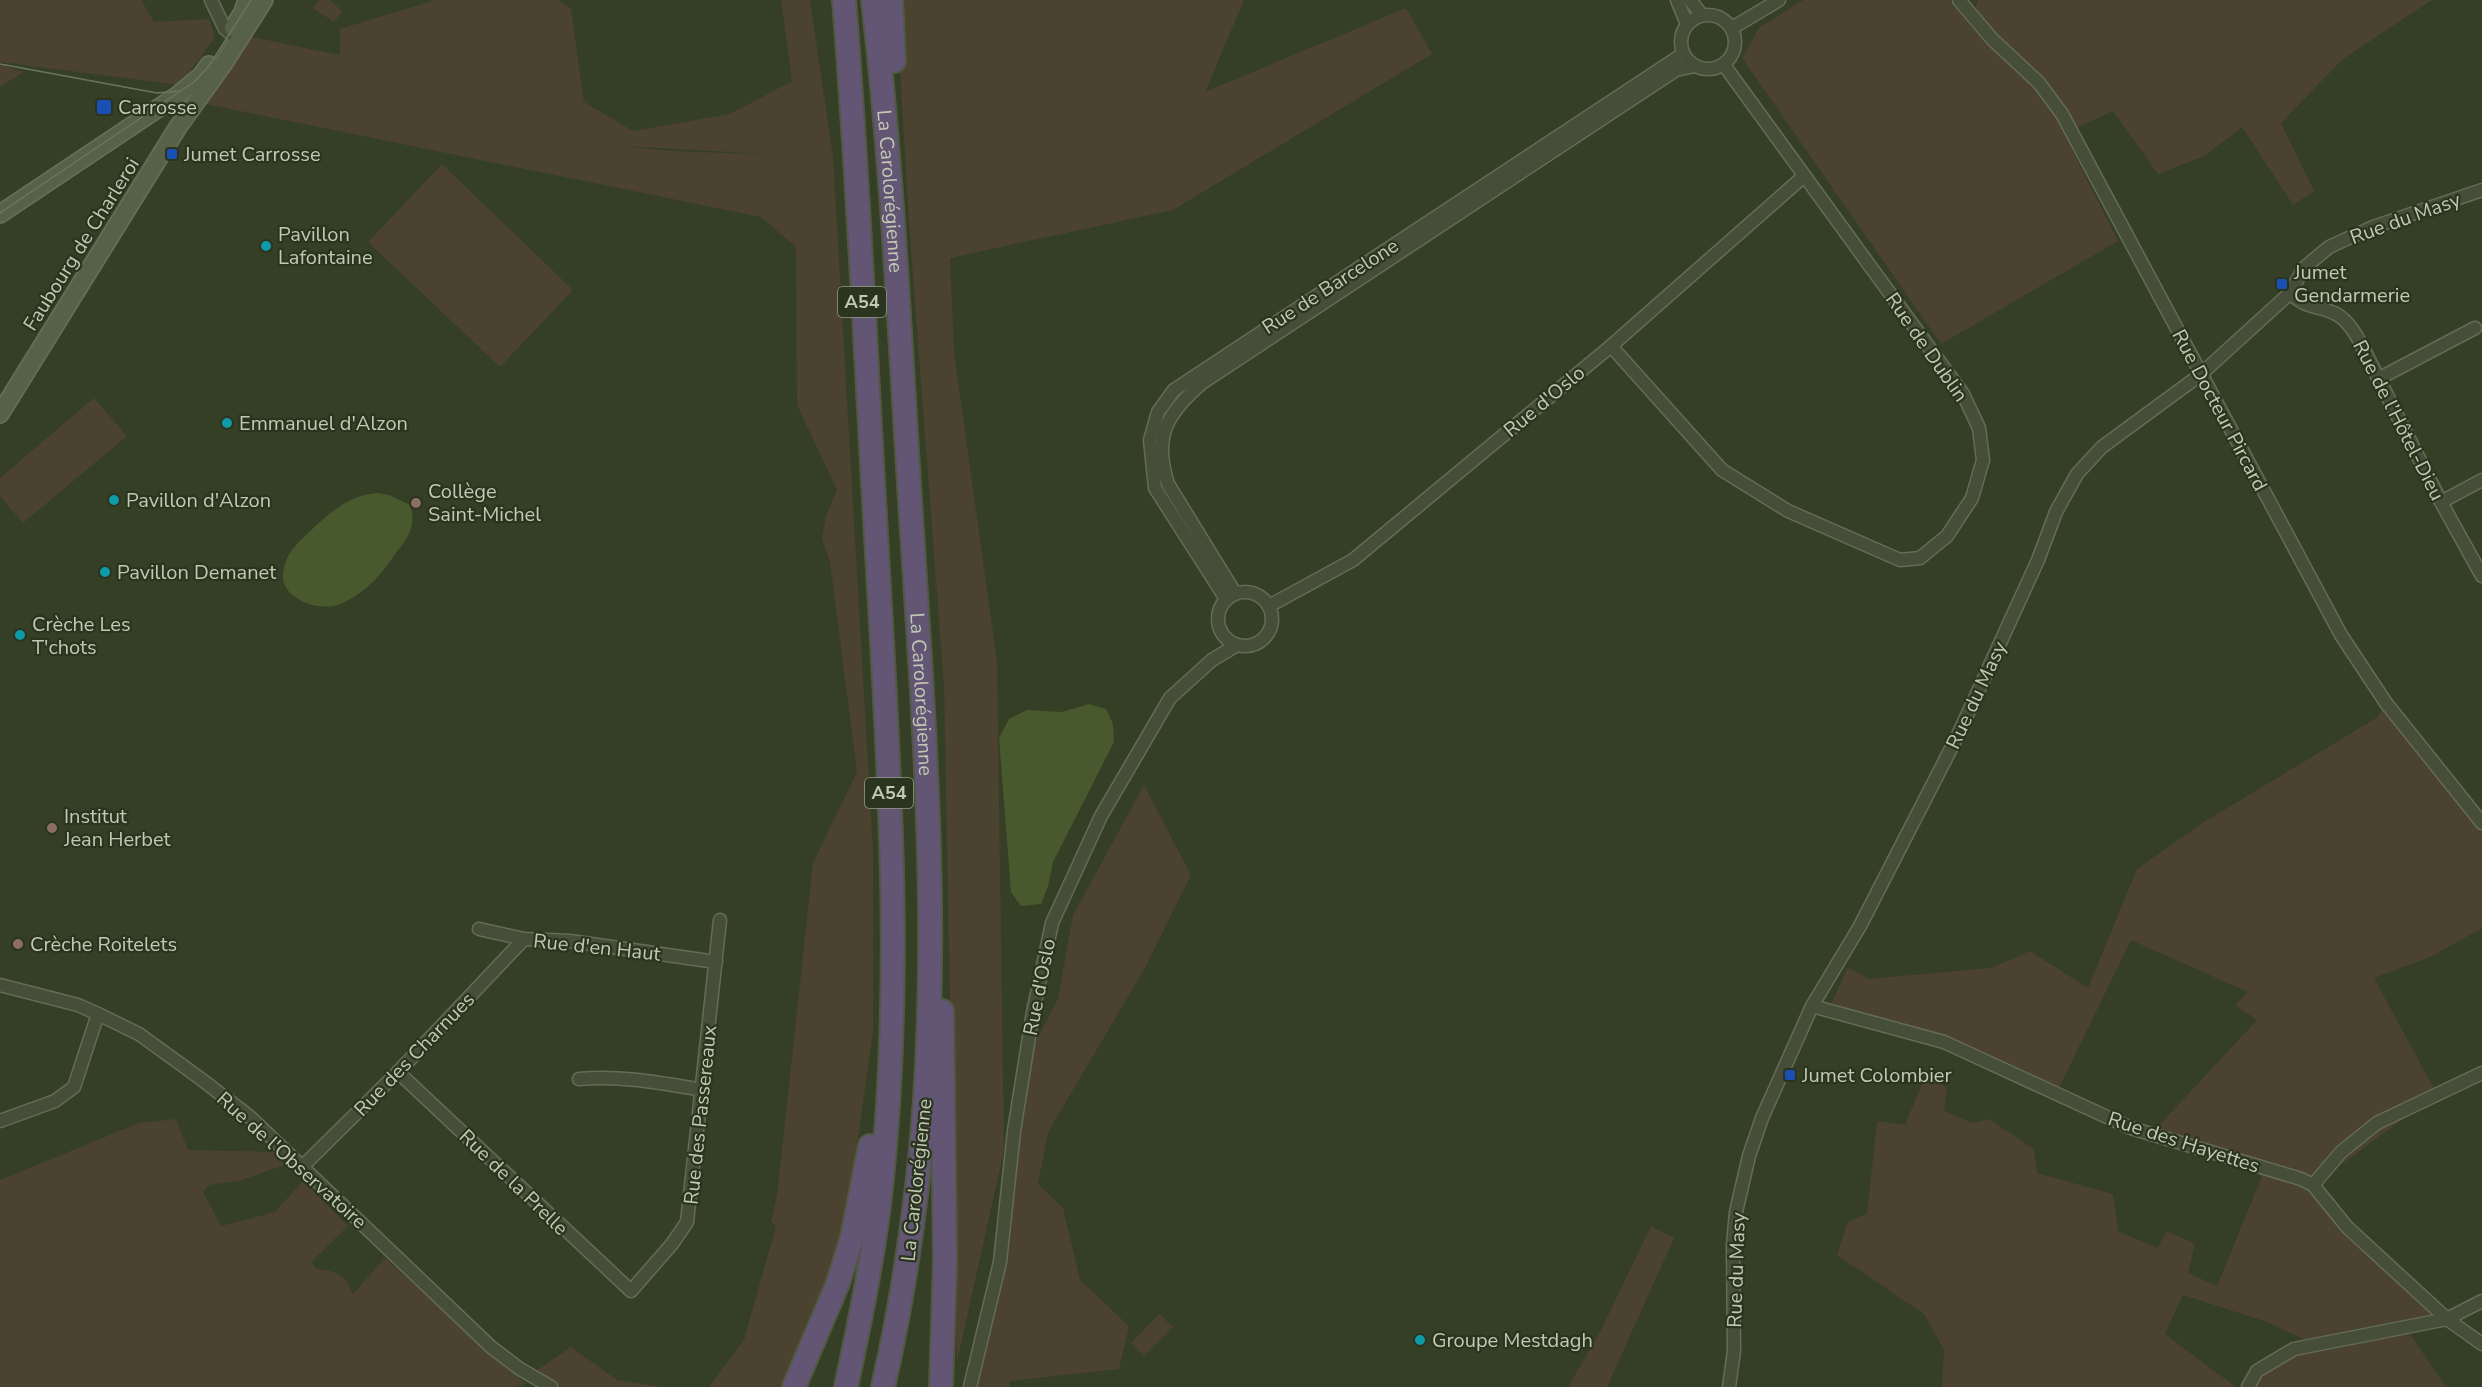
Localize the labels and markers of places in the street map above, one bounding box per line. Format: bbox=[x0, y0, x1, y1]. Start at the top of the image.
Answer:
place label: Carrosse bbox=[118, 94, 197, 121]
marker: Carrosse bbox=[95, 98, 113, 116]
place label: Jumet Carrosse bbox=[183, 141, 321, 168]
marker: Jumet Carrosse bbox=[165, 147, 179, 161]
place label: Pavillon Lafontaine bbox=[278, 221, 373, 271]
marker: Pavillon Lafontaine bbox=[259, 239, 273, 253]
place label: Jumet Gendarmerie bbox=[2293, 259, 2410, 309]
marker: Jumet Gendarmerie bbox=[2275, 277, 2289, 291]
place label: Emmanuel d'Alzon bbox=[239, 410, 408, 437]
marker: Emmanuel d'Alzon bbox=[220, 416, 234, 430]
place label: Collège Saint-Michel bbox=[428, 478, 541, 528]
place label: Pavillon d'Alzon bbox=[126, 487, 271, 514]
marker: Pavillon d'Alzon bbox=[107, 493, 121, 507]
marker: Collège Saint-Michel bbox=[409, 496, 423, 510]
place label: Pavillon Demanet bbox=[117, 559, 277, 586]
marker: Pavillon Demanet bbox=[98, 565, 112, 579]
place label: Crèche Les T'chots bbox=[32, 611, 131, 661]
marker: Crèche Les T'chots bbox=[13, 628, 27, 642]
place label: Institut Jean Herbet bbox=[63, 803, 172, 853]
marker: Institut Jean Herbet bbox=[45, 821, 59, 835]
place label: Crèche Roitelets bbox=[30, 931, 177, 958]
marker: Crèche Roitelets bbox=[11, 937, 25, 951]
place label: Jumet Colombier bbox=[1801, 1062, 1952, 1089]
marker: Jumet Colombier bbox=[1783, 1068, 1797, 1082]
place label: Groupe Mestdagh bbox=[1432, 1327, 1593, 1354]
marker: Groupe Mestdagh bbox=[1413, 1333, 1427, 1347]

